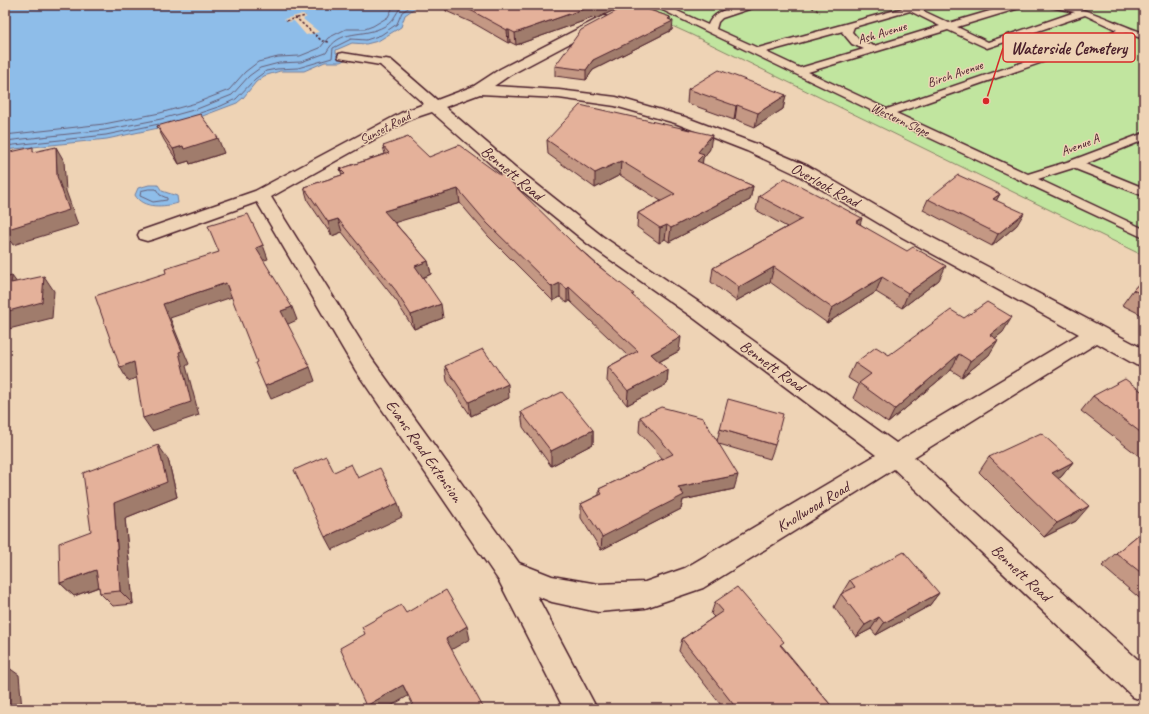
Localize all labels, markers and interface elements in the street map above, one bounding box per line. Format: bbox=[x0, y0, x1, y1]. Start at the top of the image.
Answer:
street label: Ash Avenue bbox=[856, 18, 909, 48]
callout: Waterside Cemetery bbox=[1003, 33, 1135, 62]
text: Waterside Cemetery bbox=[1011, 38, 1128, 59]
street label: Birch Avenue bbox=[925, 57, 986, 91]
street label: Western Slope bbox=[868, 100, 932, 141]
street label: Sunset Road bbox=[357, 107, 415, 148]
street label: Avenue A bbox=[1059, 130, 1102, 160]
street label: Bennett Road bbox=[477, 141, 549, 206]
street label: Overlook Road bbox=[787, 158, 865, 213]
street label: Bennett Road bbox=[736, 336, 810, 398]
street label: Evans Road Extension bbox=[381, 396, 467, 507]
street label: Knollwood Road bbox=[773, 476, 856, 537]
street label: Bennett Road bbox=[987, 540, 1057, 608]

